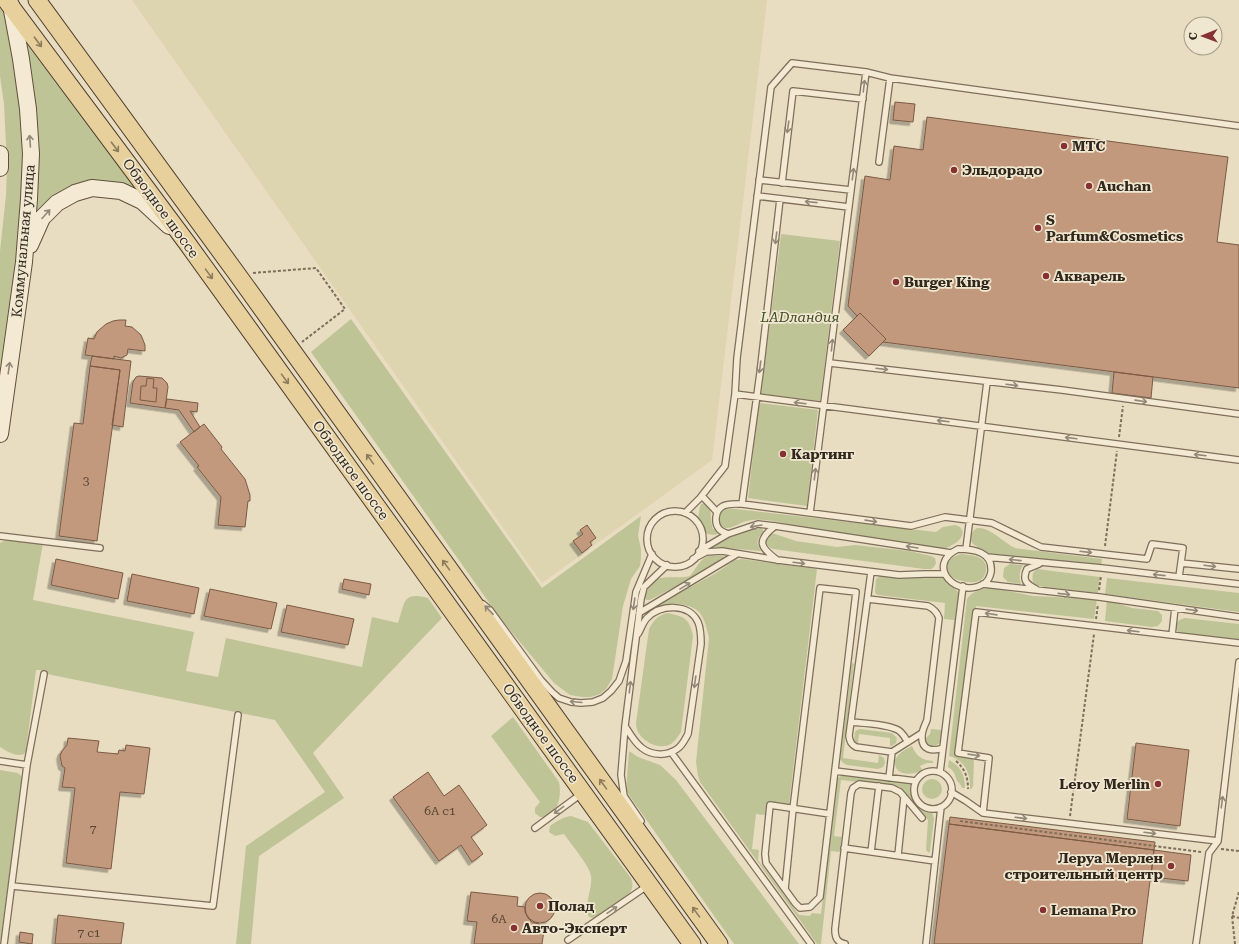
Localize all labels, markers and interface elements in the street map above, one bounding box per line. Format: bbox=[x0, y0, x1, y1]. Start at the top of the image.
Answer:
north arrow bbox=[1183, 16, 1223, 56]
text: С bbox=[1187, 32, 1200, 40]
one-way arrow bbox=[34, 37, 42, 48]
one-way arrow bbox=[860, 80, 868, 93]
one-way arrow bbox=[785, 120, 792, 133]
one-way arrow bbox=[26, 135, 33, 148]
place label: МТС bbox=[1072, 138, 1105, 154]
one-way arrow bbox=[111, 141, 120, 152]
marker: МТС bbox=[1059, 141, 1069, 151]
street label: Обводное шоссе bbox=[120, 155, 203, 261]
place label: Эльдорадо bbox=[962, 162, 1043, 178]
street label: Коммунальная улица bbox=[8, 163, 38, 318]
marker: Эльдорадо bbox=[949, 165, 959, 175]
one-way arrow bbox=[849, 168, 857, 181]
place label: Auchan bbox=[1097, 178, 1152, 194]
marker: Auchan bbox=[1084, 181, 1094, 191]
one-way arrow bbox=[805, 199, 818, 206]
one-way arrow bbox=[41, 209, 50, 219]
place label: S Parfum&Cosmetics bbox=[1046, 212, 1183, 244]
marker: S Parfum&Cosmetics bbox=[1033, 223, 1043, 233]
one-way arrow bbox=[772, 231, 780, 244]
one-way arrow bbox=[205, 268, 213, 279]
place label: Акварель bbox=[1054, 268, 1126, 284]
marker: Акварель bbox=[1041, 271, 1051, 281]
place label: Burger King bbox=[904, 274, 990, 290]
marker: Burger King bbox=[891, 277, 901, 287]
park label: LADландия bbox=[759, 309, 840, 325]
one-way arrow bbox=[828, 339, 835, 352]
one-way arrow bbox=[757, 360, 764, 373]
one-way arrow bbox=[5, 362, 13, 375]
one-way arrow bbox=[875, 365, 888, 373]
one-way arrow bbox=[281, 374, 289, 385]
one-way arrow bbox=[1005, 381, 1018, 388]
one-way arrow bbox=[1134, 397, 1147, 404]
one-way arrow bbox=[794, 399, 807, 407]
street label: Обводное шоссе bbox=[310, 417, 393, 523]
one-way arrow bbox=[937, 417, 950, 425]
one-way arrow bbox=[1065, 434, 1078, 442]
place label: Картинг bbox=[791, 446, 854, 462]
marker: Картинг bbox=[778, 449, 788, 459]
one-way arrow bbox=[1194, 452, 1207, 459]
one-way arrow bbox=[366, 454, 374, 465]
one-way arrow bbox=[812, 468, 819, 481]
house number: 3 bbox=[83, 474, 90, 488]
one-way arrow bbox=[864, 517, 877, 525]
one-way arrow bbox=[750, 522, 763, 530]
one-way arrow bbox=[906, 543, 919, 551]
one-way arrow bbox=[1079, 548, 1092, 556]
one-way arrow bbox=[1009, 556, 1022, 564]
one-way arrow bbox=[792, 559, 805, 567]
one-way arrow bbox=[442, 560, 450, 571]
one-way arrow bbox=[1203, 562, 1216, 570]
one-way arrow bbox=[1152, 571, 1165, 578]
one-way arrow bbox=[679, 582, 690, 590]
one-way arrow bbox=[1057, 590, 1070, 597]
one-way arrow bbox=[630, 597, 638, 610]
one-way arrow bbox=[485, 605, 494, 616]
one-way arrow bbox=[1186, 606, 1199, 614]
one-way arrow bbox=[985, 610, 998, 618]
one-way arrow bbox=[1127, 627, 1140, 635]
one-way arrow bbox=[691, 675, 699, 688]
street label: Обводное шоссе bbox=[500, 680, 583, 786]
one-way arrow bbox=[626, 681, 634, 694]
one-way arrow bbox=[570, 699, 583, 706]
one-way arrow bbox=[967, 752, 980, 759]
place label: Leroy Merlin bbox=[1059, 776, 1151, 792]
one-way arrow bbox=[599, 779, 607, 790]
marker: Leroy Merlin bbox=[1153, 779, 1163, 789]
one-way arrow bbox=[1218, 796, 1226, 809]
house number: 6А с1 bbox=[424, 804, 456, 818]
one-way arrow bbox=[554, 806, 565, 814]
one-way arrow bbox=[1014, 814, 1027, 822]
house number: 7 bbox=[90, 822, 97, 836]
one-way arrow bbox=[1144, 829, 1157, 837]
place label: Леруа Мерлен строительный центр bbox=[1005, 850, 1164, 882]
marker: Леруа Мерлен строительный центр bbox=[1166, 861, 1176, 871]
place label: Полад bbox=[548, 898, 594, 914]
marker: Полад bbox=[535, 901, 545, 911]
place label: Lemana Pro bbox=[1051, 902, 1136, 918]
marker: Lemana Pro bbox=[1038, 905, 1048, 915]
one-way arrow bbox=[606, 906, 617, 914]
one-way arrow bbox=[692, 907, 700, 918]
house number: 6А bbox=[491, 912, 507, 926]
place label: Авто-Эксперт bbox=[522, 920, 628, 936]
marker: Авто-Эксперт bbox=[509, 923, 519, 933]
house number: 7 с1 bbox=[77, 926, 101, 940]

